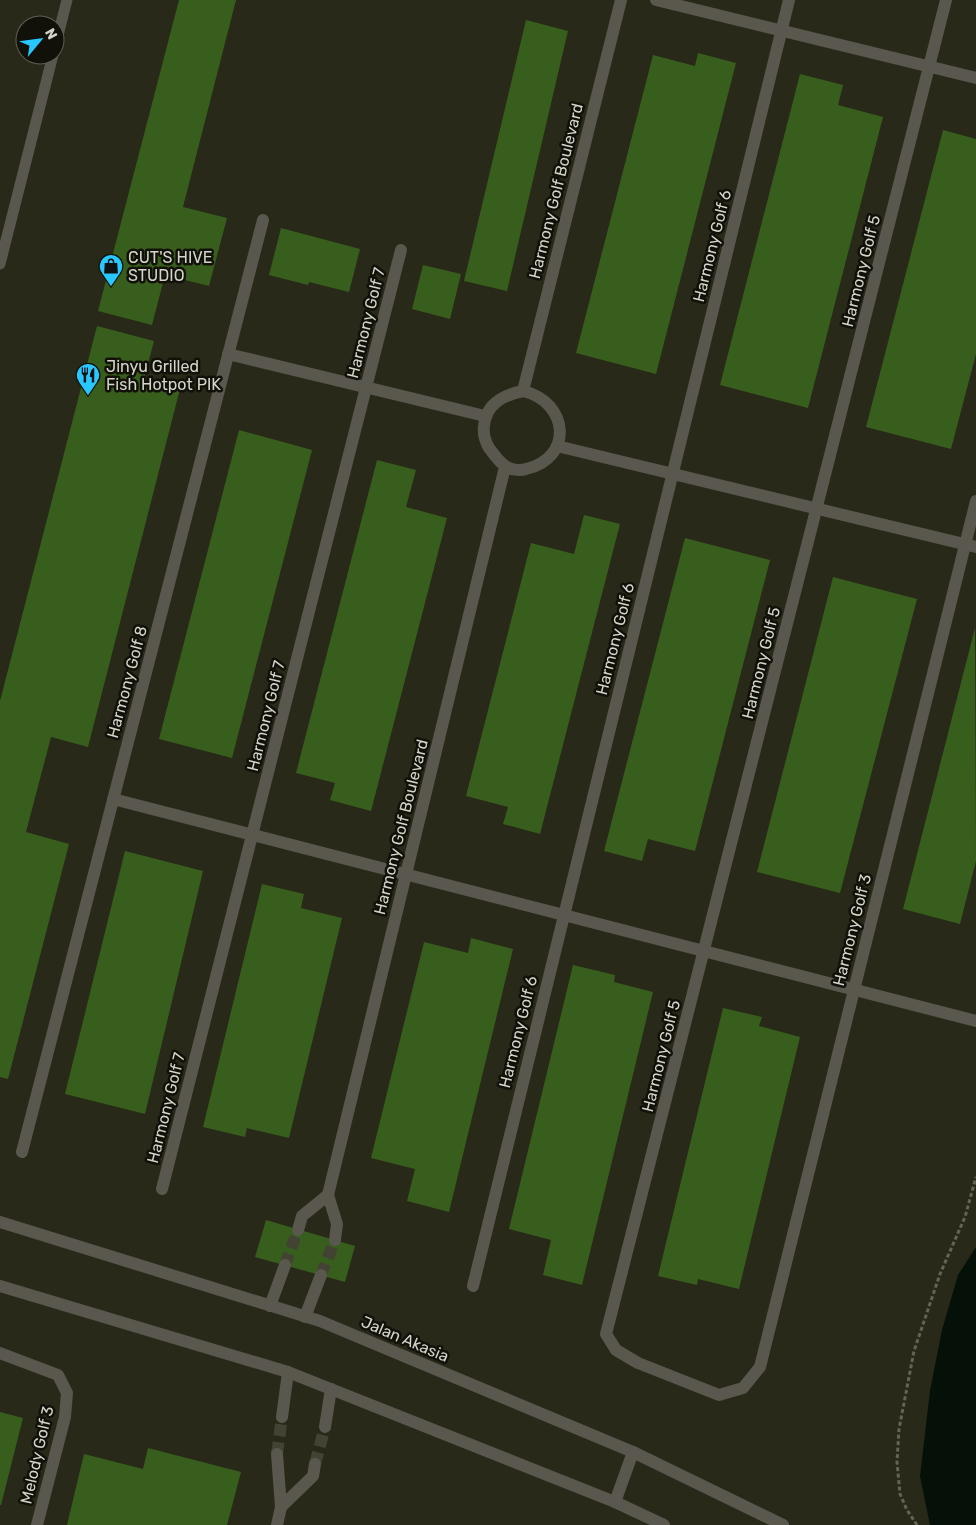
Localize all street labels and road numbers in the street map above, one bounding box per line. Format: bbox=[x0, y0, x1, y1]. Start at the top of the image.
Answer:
street label: Harmony Golf Boulevard bbox=[525, 101, 587, 281]
street label: Harmony Golf 6 bbox=[689, 188, 735, 304]
street label: Harmony Golf 5 bbox=[838, 213, 884, 329]
street label: Harmony Golf 7 bbox=[343, 266, 389, 380]
street label: Harmony Golf 6 bbox=[592, 581, 638, 697]
street label: Harmony Golf 5 bbox=[738, 605, 784, 721]
street label: Harmony Golf 8 bbox=[103, 624, 151, 740]
street label: Harmony Golf 7 bbox=[243, 659, 289, 773]
street label: Harmony Golf Boulevard bbox=[370, 737, 432, 917]
street label: Harmony Golf 3 bbox=[829, 872, 875, 988]
street label: Harmony Golf 6 bbox=[495, 974, 541, 1090]
street label: Harmony Golf 5 bbox=[638, 998, 684, 1114]
street label: Harmony Golf 7 bbox=[143, 1051, 189, 1165]
street label: Jalan Akasia bbox=[358, 1312, 452, 1366]
street label: Melody Golf 3 bbox=[17, 1404, 57, 1506]

